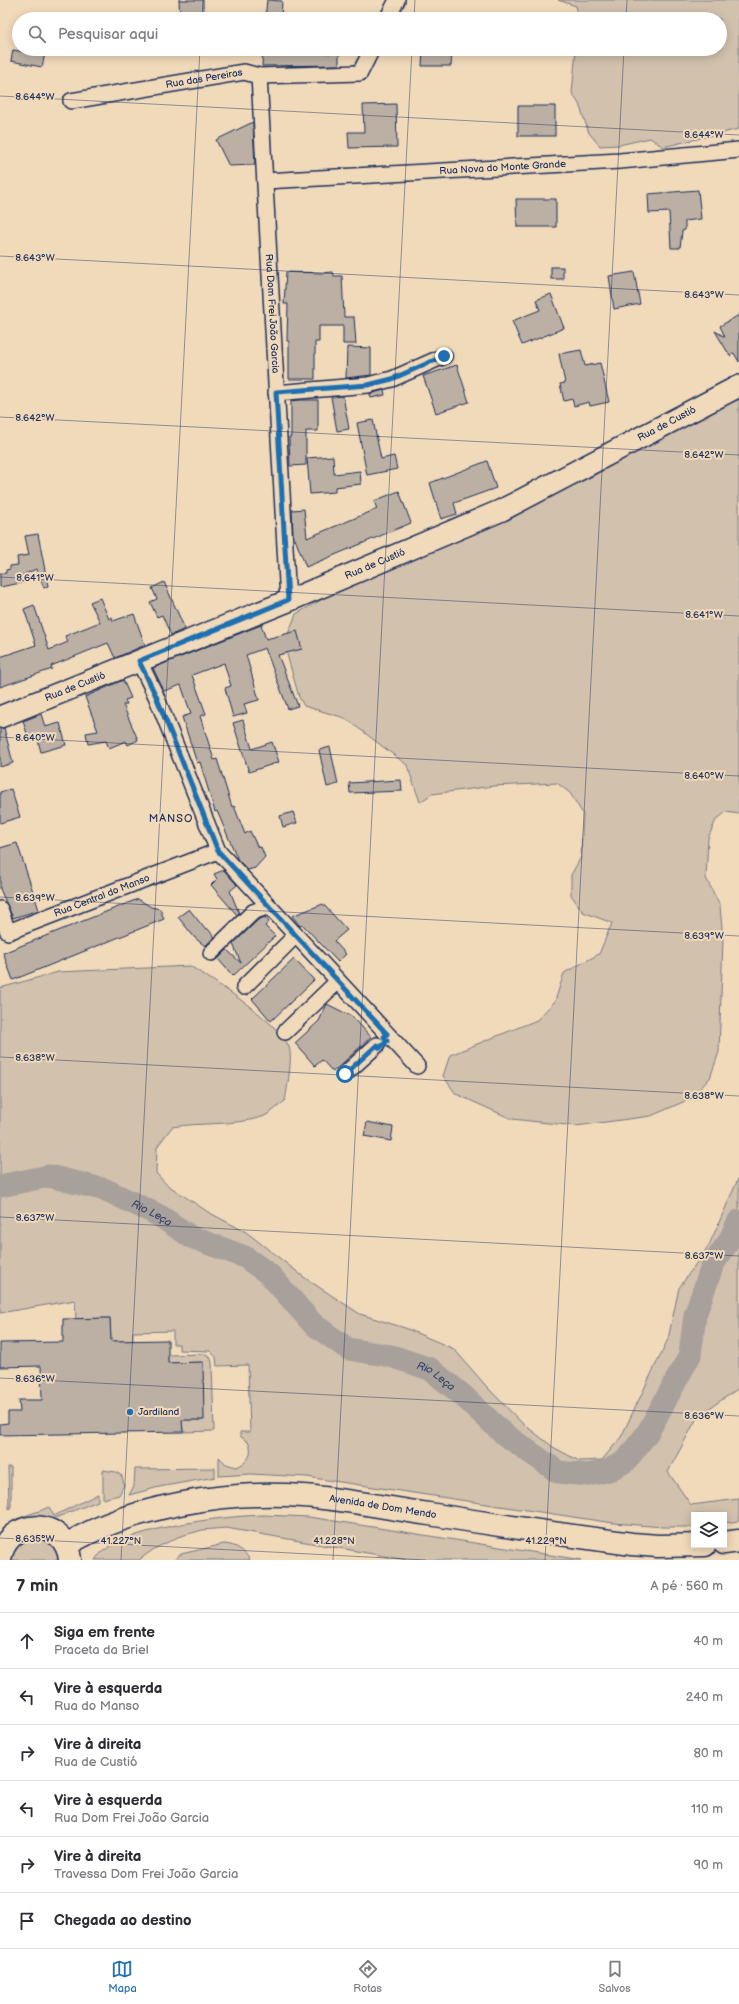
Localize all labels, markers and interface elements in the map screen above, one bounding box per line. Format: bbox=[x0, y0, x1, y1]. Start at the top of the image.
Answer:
search box bbox=[12, 12, 727, 56]
icon: search bbox=[26, 23, 48, 45]
text: Pesquisar aqui bbox=[58, 25, 158, 44]
street label: Rua das Pereiras bbox=[165, 66, 244, 91]
text: 8.644°W bbox=[15, 91, 55, 103]
text: 8.644°W bbox=[684, 129, 724, 141]
street label: Rua Nova do Monte Grande bbox=[439, 158, 566, 177]
text: 8.643°W bbox=[15, 252, 55, 264]
street label: Rua Dom Frei João Garcia bbox=[263, 254, 281, 374]
text: 8.643°W bbox=[684, 289, 724, 301]
route end bbox=[435, 347, 453, 365]
street label: Rua de Custió bbox=[636, 403, 698, 444]
text: 8.642°W bbox=[15, 412, 55, 424]
text: 8.642°W bbox=[684, 449, 724, 461]
street label: Rua de Custió bbox=[343, 546, 407, 582]
text: 8.641°W bbox=[16, 572, 54, 584]
text: 8.641°W bbox=[685, 609, 723, 621]
street label: Rua de Custió bbox=[43, 669, 107, 704]
text: 8.640°W bbox=[15, 732, 55, 744]
text: 8.640°W bbox=[684, 770, 724, 782]
district label: MANSO bbox=[149, 812, 193, 825]
street label: Rua Central do Manso bbox=[52, 872, 152, 920]
text: 8.639°W bbox=[15, 892, 55, 904]
text: 8.639°W bbox=[684, 930, 724, 942]
text: 8.638°W bbox=[15, 1052, 55, 1064]
route start bbox=[336, 1065, 354, 1083]
text: 8.638°W bbox=[684, 1090, 724, 1102]
water label: Rio Leça bbox=[130, 1197, 175, 1229]
text: 8.637°W bbox=[16, 1212, 54, 1224]
text: 8.637°W bbox=[685, 1250, 723, 1262]
water label: Rio Leça bbox=[415, 1359, 458, 1393]
text: 8.636°W bbox=[15, 1373, 55, 1385]
place label: Jardiland bbox=[138, 1406, 180, 1418]
marker: Jardiland bbox=[125, 1407, 135, 1417]
text: 8.636°W bbox=[684, 1410, 724, 1422]
street label: Avenida de Dom Mendo bbox=[329, 1493, 438, 1521]
map controls bbox=[691, 1512, 727, 1548]
button: layers bbox=[691, 1512, 727, 1548]
text: 8.635°W bbox=[15, 1533, 55, 1545]
text: 41.227°N bbox=[101, 1535, 141, 1547]
text: 41.228°N bbox=[313, 1535, 355, 1547]
text: 41.229°N bbox=[525, 1535, 567, 1547]
text: 7 min bbox=[16, 1576, 58, 1596]
text: A pé · 560 m bbox=[650, 1578, 723, 1594]
text: Siga em frente bbox=[54, 1623, 155, 1642]
icon: ahead bbox=[16, 1630, 38, 1652]
text: 40 m bbox=[693, 1633, 723, 1649]
text: Praceta da Briel bbox=[54, 1642, 149, 1658]
text: Vire à esquerda bbox=[54, 1679, 162, 1698]
icon: left bbox=[16, 1686, 38, 1708]
text: 240 m bbox=[686, 1689, 723, 1705]
text: Rua do Manso bbox=[54, 1698, 139, 1714]
text: Vire à direita bbox=[54, 1735, 141, 1754]
icon: right bbox=[16, 1742, 38, 1764]
text: 80 m bbox=[694, 1745, 723, 1761]
text: Rua de Custió bbox=[54, 1754, 137, 1770]
text: Vire à esquerda bbox=[54, 1791, 162, 1810]
icon: left bbox=[16, 1798, 38, 1820]
text: 110 m bbox=[691, 1801, 723, 1817]
text: Rua Dom Frei João Garcia bbox=[54, 1810, 209, 1826]
text: Vire à direita bbox=[54, 1847, 141, 1866]
icon: right bbox=[16, 1854, 38, 1876]
text: 90 m bbox=[694, 1857, 723, 1873]
text: Travessa Dom Frei João Garcia bbox=[54, 1866, 238, 1882]
icon: arrive bbox=[16, 1910, 38, 1932]
text: Chegada ao destino bbox=[54, 1911, 192, 1930]
tab: Mapa bbox=[108, 1958, 137, 1995]
tab: Rotas bbox=[353, 1958, 382, 1995]
tab: Salvos bbox=[599, 1958, 631, 1995]

